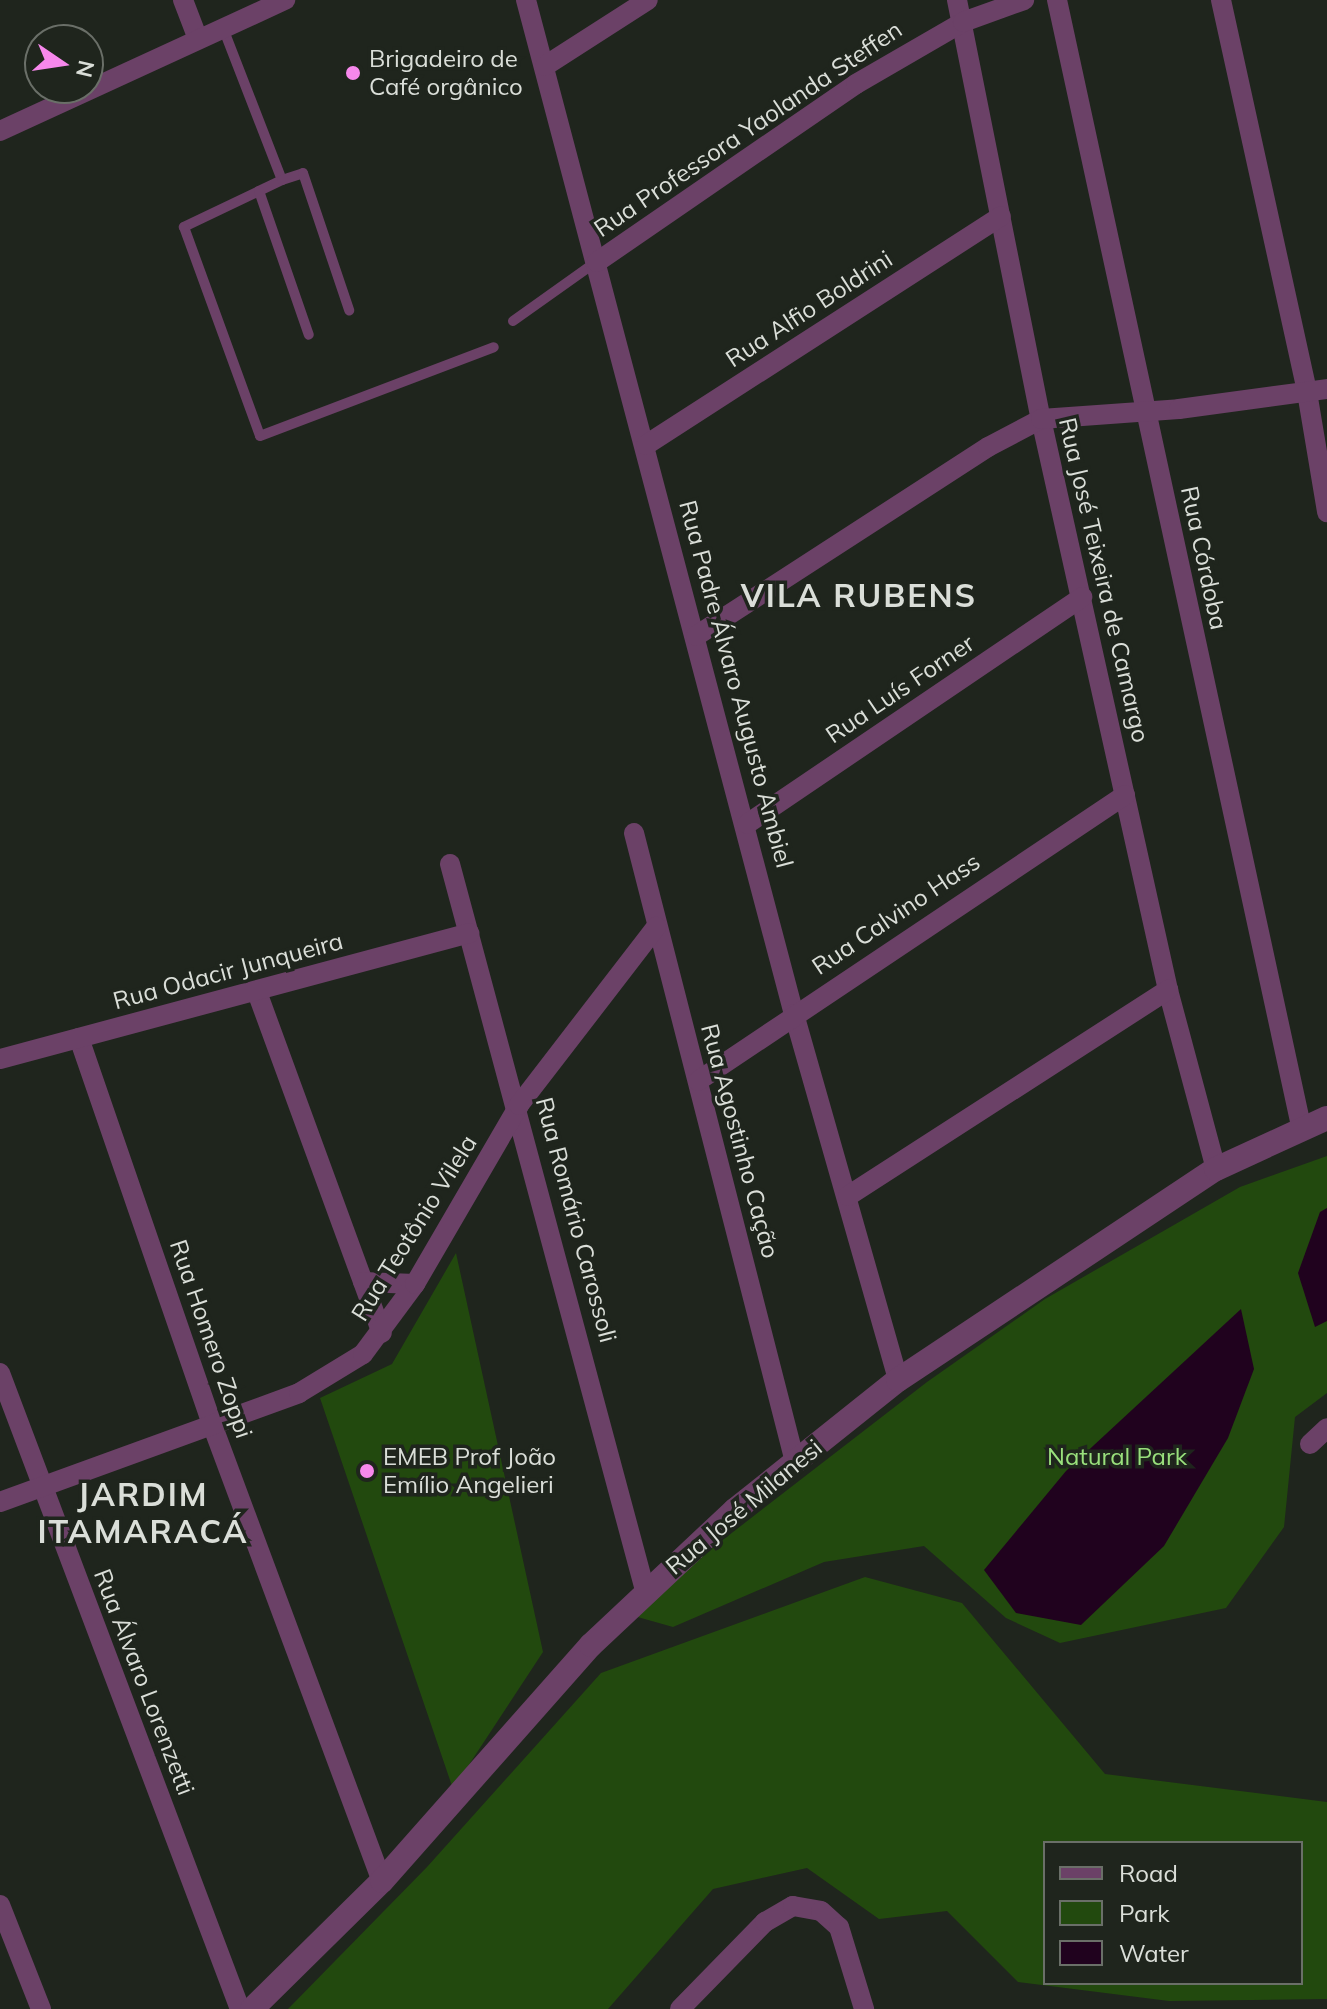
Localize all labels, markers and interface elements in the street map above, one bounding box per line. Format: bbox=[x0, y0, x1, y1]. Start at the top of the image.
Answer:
street label: Rua Professora Yaolanda Steffen bbox=[589, 15, 907, 243]
north arrow bbox=[24, 24, 104, 104]
place label: Brigadeiro de Café orgânico bbox=[369, 45, 523, 101]
text: N bbox=[70, 58, 101, 80]
marker: Brigadeiro de Café orgânico bbox=[344, 64, 362, 82]
street label: Rua Alfio Boldrini bbox=[720, 244, 898, 374]
street label: Rua José Teixeira de Camargo bbox=[1053, 415, 1155, 745]
street label: Rua Córdoba bbox=[1175, 484, 1233, 632]
street label: Rua Padre Álvaro Augusto Ambiel bbox=[673, 497, 799, 871]
district label: VILA RUBENS bbox=[741, 576, 977, 614]
street label: Rua Luís Forner bbox=[820, 629, 980, 749]
street label: Rua Calvino Hass bbox=[807, 847, 985, 981]
street label: Rua Odacir Junqueira bbox=[110, 926, 346, 1016]
street label: Rua Agostinho Cação bbox=[695, 1021, 785, 1261]
street label: Rua Romário Carossoli bbox=[529, 1094, 623, 1346]
street label: Rua Teotônio Vilela bbox=[345, 1130, 483, 1326]
street label: Rua Homero Zoppi bbox=[164, 1236, 258, 1442]
street label: Rua José Milanesi bbox=[660, 1433, 828, 1581]
place label: EMEB Prof João Emílio Angelieri bbox=[383, 1443, 556, 1499]
park label: Natural Park bbox=[1047, 1443, 1187, 1471]
marker: EMEB Prof João Emílio Angelieri bbox=[358, 1462, 376, 1480]
district label: JARDIM ITAMARACÁ bbox=[37, 1476, 249, 1551]
street label: Rua Álvaro Lorenzetti bbox=[88, 1565, 200, 1799]
legend bbox=[1043, 1841, 1303, 1985]
text: Road bbox=[1119, 1858, 1178, 1888]
text: Park bbox=[1119, 1898, 1170, 1928]
text: Water bbox=[1119, 1938, 1189, 1968]

